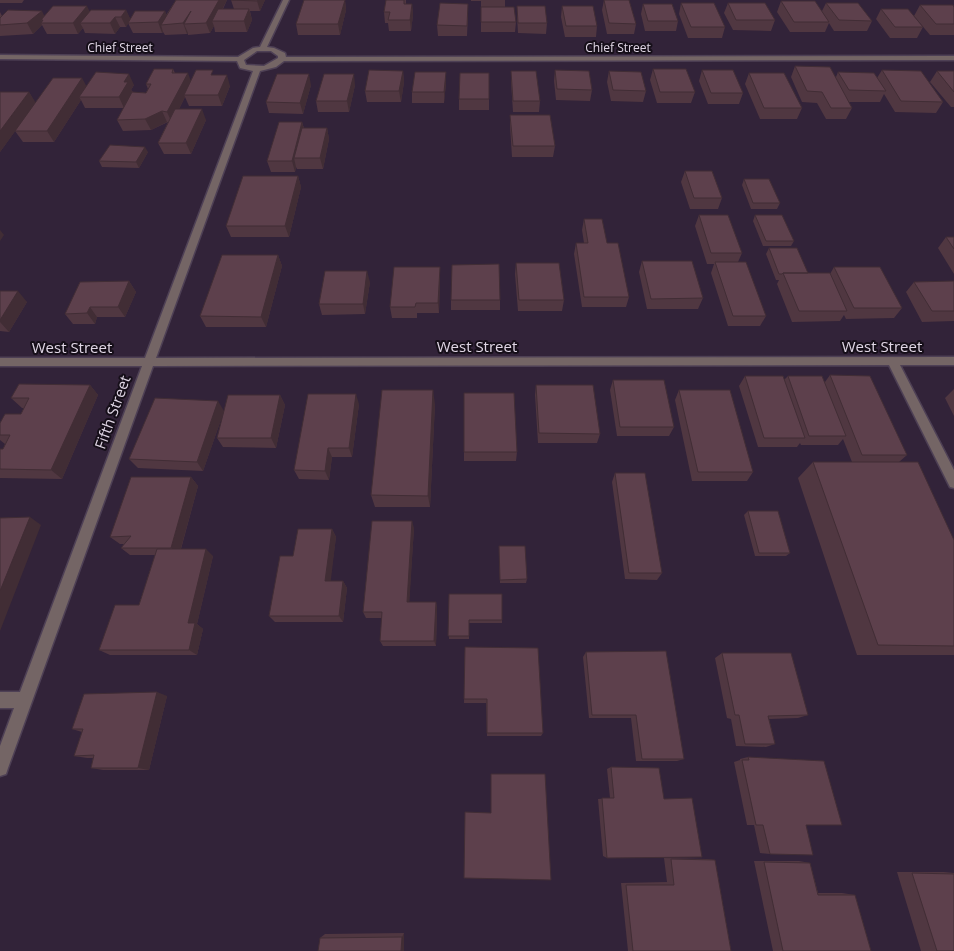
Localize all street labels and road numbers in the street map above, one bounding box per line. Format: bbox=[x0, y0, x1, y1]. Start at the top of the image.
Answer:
street label: Chief Street bbox=[87, 39, 153, 56]
street label: Chief Street bbox=[585, 39, 651, 56]
street label: West Street bbox=[437, 336, 517, 356]
street label: West Street bbox=[842, 336, 922, 356]
street label: West Street bbox=[32, 337, 112, 357]
street label: Fifth Street bbox=[89, 372, 135, 452]

